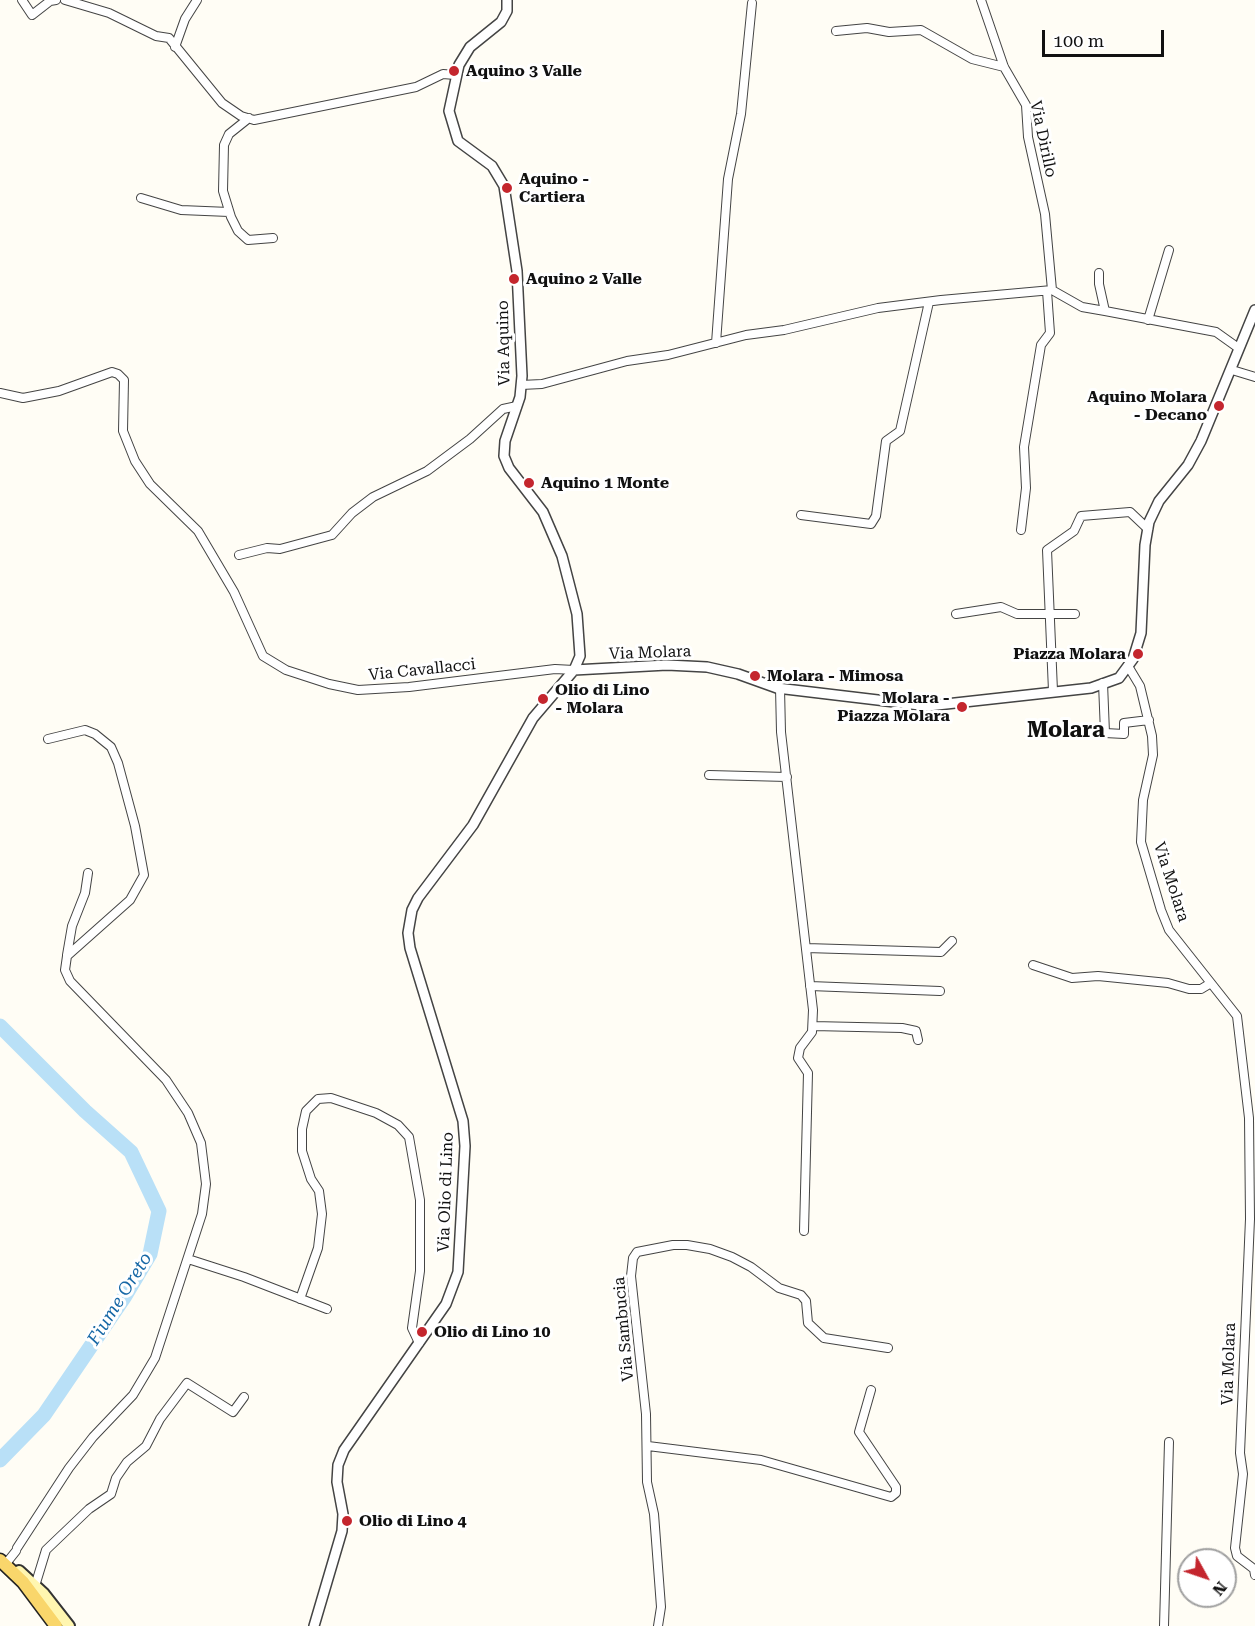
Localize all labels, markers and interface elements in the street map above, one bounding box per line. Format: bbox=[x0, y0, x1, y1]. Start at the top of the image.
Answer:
scale bar bbox=[1045, 18, 1166, 56]
text: 100 m bbox=[1053, 30, 1104, 51]
place label: Aquino 3 Valle bbox=[466, 61, 582, 81]
marker: Aquino 3 Valle bbox=[447, 64, 461, 78]
street label: Via Dirillo bbox=[1026, 99, 1060, 179]
place label: Aquino - Cartiera bbox=[519, 169, 589, 207]
marker: Aquino - Cartiera bbox=[500, 181, 514, 195]
place label: Aquino 2 Valle bbox=[526, 269, 642, 289]
marker: Aquino 2 Valle bbox=[507, 272, 521, 286]
street label: Via Aquino bbox=[494, 300, 514, 386]
place label: Aquino Molara - Decano bbox=[1087, 387, 1207, 425]
marker: Aquino Molara - Decano bbox=[1212, 399, 1226, 413]
place label: Aquino 1 Monte bbox=[541, 473, 669, 493]
marker: Aquino 1 Monte bbox=[522, 476, 536, 490]
street label: Via Molara bbox=[608, 642, 692, 664]
place label: Piazza Molara bbox=[1013, 644, 1126, 664]
marker: Piazza Molara bbox=[1131, 647, 1145, 661]
street label: Via Cavallacci bbox=[367, 655, 477, 685]
place label: Molara - Mimosa bbox=[767, 666, 903, 686]
marker: Molara - Mimosa bbox=[748, 669, 762, 683]
place label: Olio di Lino - Molara bbox=[555, 680, 649, 718]
place label: Molara - Piazza Molara bbox=[837, 688, 950, 726]
marker: Olio di Lino - Molara bbox=[536, 692, 550, 706]
marker: Molara - Piazza Molara bbox=[955, 700, 969, 714]
district label: Molara bbox=[1027, 718, 1105, 744]
street label: Via Molara bbox=[1149, 840, 1193, 924]
street label: Via Olio di Lino bbox=[434, 1132, 458, 1252]
water label: Fiume Oreto bbox=[83, 1249, 157, 1349]
street label: Via Sambucia bbox=[610, 1276, 638, 1382]
place label: Olio di Lino 10 bbox=[434, 1322, 550, 1342]
street label: Via Molara bbox=[1218, 1322, 1240, 1406]
marker: Olio di Lino 10 bbox=[415, 1325, 429, 1339]
place label: Olio di Lino 4 bbox=[359, 1511, 466, 1531]
marker: Olio di Lino 4 bbox=[340, 1514, 354, 1528]
north arrow bbox=[1177, 1548, 1237, 1608]
text: N bbox=[1208, 1578, 1231, 1599]

